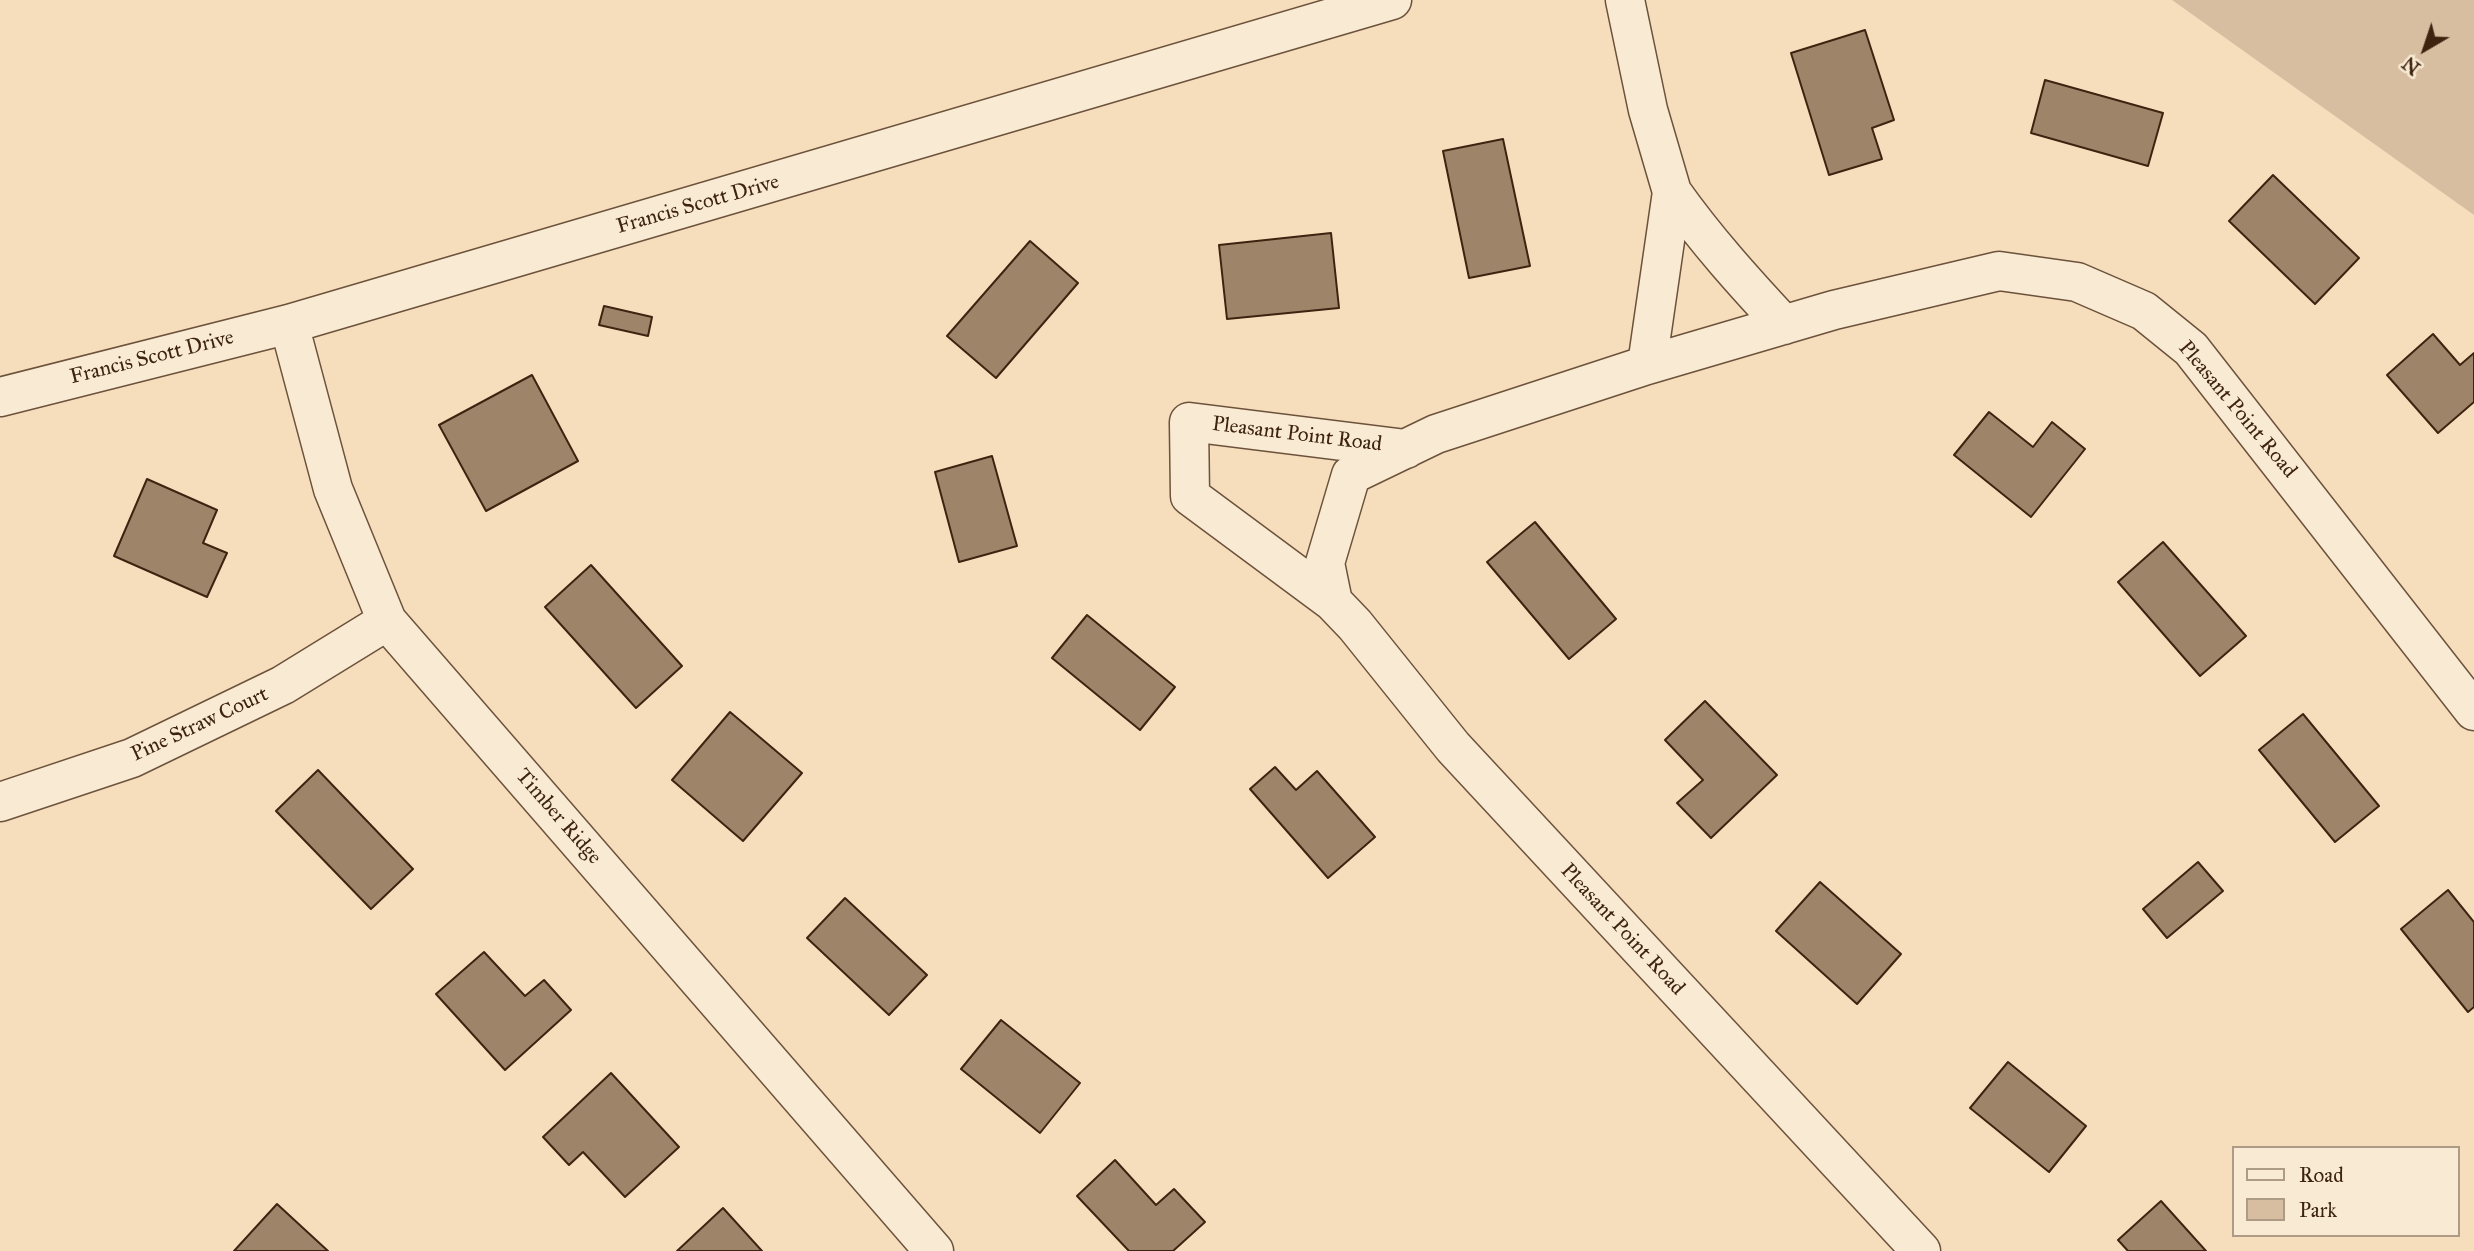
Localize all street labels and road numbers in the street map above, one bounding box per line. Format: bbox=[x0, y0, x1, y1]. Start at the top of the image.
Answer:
street label: Francis Scott Drive bbox=[614, 170, 782, 240]
street label: Francis Scott Drive bbox=[68, 325, 236, 391]
street label: Pleasant Point Road bbox=[2172, 336, 2302, 484]
street label: Pleasant Point Road bbox=[1211, 412, 1383, 458]
street label: Pine Straw Court bbox=[127, 682, 273, 768]
street label: Timber Ridge bbox=[510, 764, 606, 870]
street label: Pleasant Point Road bbox=[1554, 859, 1690, 1001]

